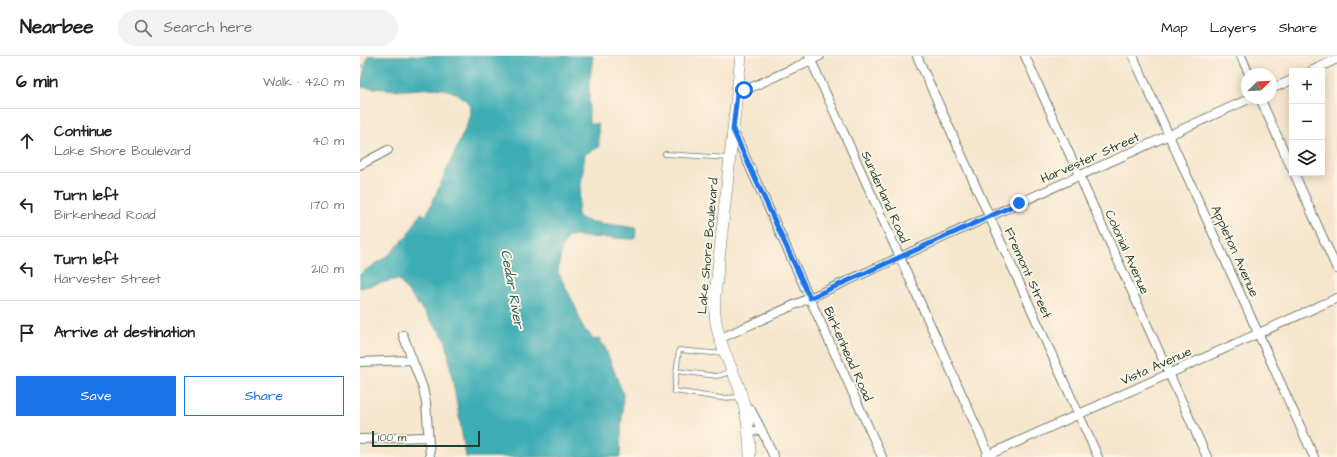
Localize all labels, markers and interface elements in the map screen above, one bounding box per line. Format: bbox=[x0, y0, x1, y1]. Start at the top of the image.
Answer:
search box bbox=[118, 10, 398, 46]
text: Nearbee bbox=[20, 14, 94, 41]
icon: search bbox=[132, 17, 154, 39]
text: Search here bbox=[164, 17, 252, 38]
text: Map bbox=[1161, 18, 1188, 38]
text: Layers bbox=[1210, 18, 1257, 38]
text: Share bbox=[1279, 18, 1317, 38]
north arrow bbox=[1241, 68, 1277, 104]
map controls bbox=[1289, 68, 1325, 176]
button: + bbox=[1289, 68, 1325, 104]
text: 6 min bbox=[16, 70, 58, 94]
text: Walk · 420 m bbox=[263, 73, 344, 91]
route start bbox=[735, 81, 753, 99]
button: − bbox=[1289, 104, 1325, 140]
text: Continue bbox=[54, 121, 112, 142]
street label: Harvester Street bbox=[1038, 128, 1143, 188]
icon: ahead bbox=[16, 130, 38, 152]
text: 40 m bbox=[312, 132, 344, 150]
button: layers bbox=[1289, 140, 1325, 176]
text: Lake Shore Boulevard bbox=[54, 142, 191, 160]
street label: Sunderland Road bbox=[857, 148, 914, 246]
street label: Lake Shore Boulevard bbox=[693, 177, 723, 315]
text: Turn left bbox=[54, 185, 118, 206]
icon: left bbox=[16, 194, 38, 216]
route end bbox=[1010, 194, 1028, 212]
text: 170 m bbox=[311, 196, 344, 214]
street label: Appleton Avenue bbox=[1207, 202, 1263, 300]
text: Birkenhead Road bbox=[54, 206, 156, 224]
street label: Colonial Avenue bbox=[1100, 207, 1154, 297]
street label: Fremont Street bbox=[1000, 225, 1056, 322]
water label: Cedar River bbox=[495, 248, 529, 331]
text: Turn left bbox=[54, 249, 118, 270]
icon: left bbox=[16, 258, 38, 280]
text: 210 m bbox=[311, 260, 344, 278]
text: Harvester Street bbox=[54, 270, 161, 288]
street label: Birkenhead Road bbox=[819, 304, 877, 404]
icon: arrive bbox=[16, 322, 38, 344]
text: Arrive at destination bbox=[54, 322, 195, 343]
street label: Vista Avenue bbox=[1118, 342, 1194, 390]
button: Save bbox=[16, 376, 176, 416]
button: Share bbox=[184, 376, 344, 416]
scale bar bbox=[372, 429, 480, 448]
text: 100 m bbox=[378, 430, 406, 445]

